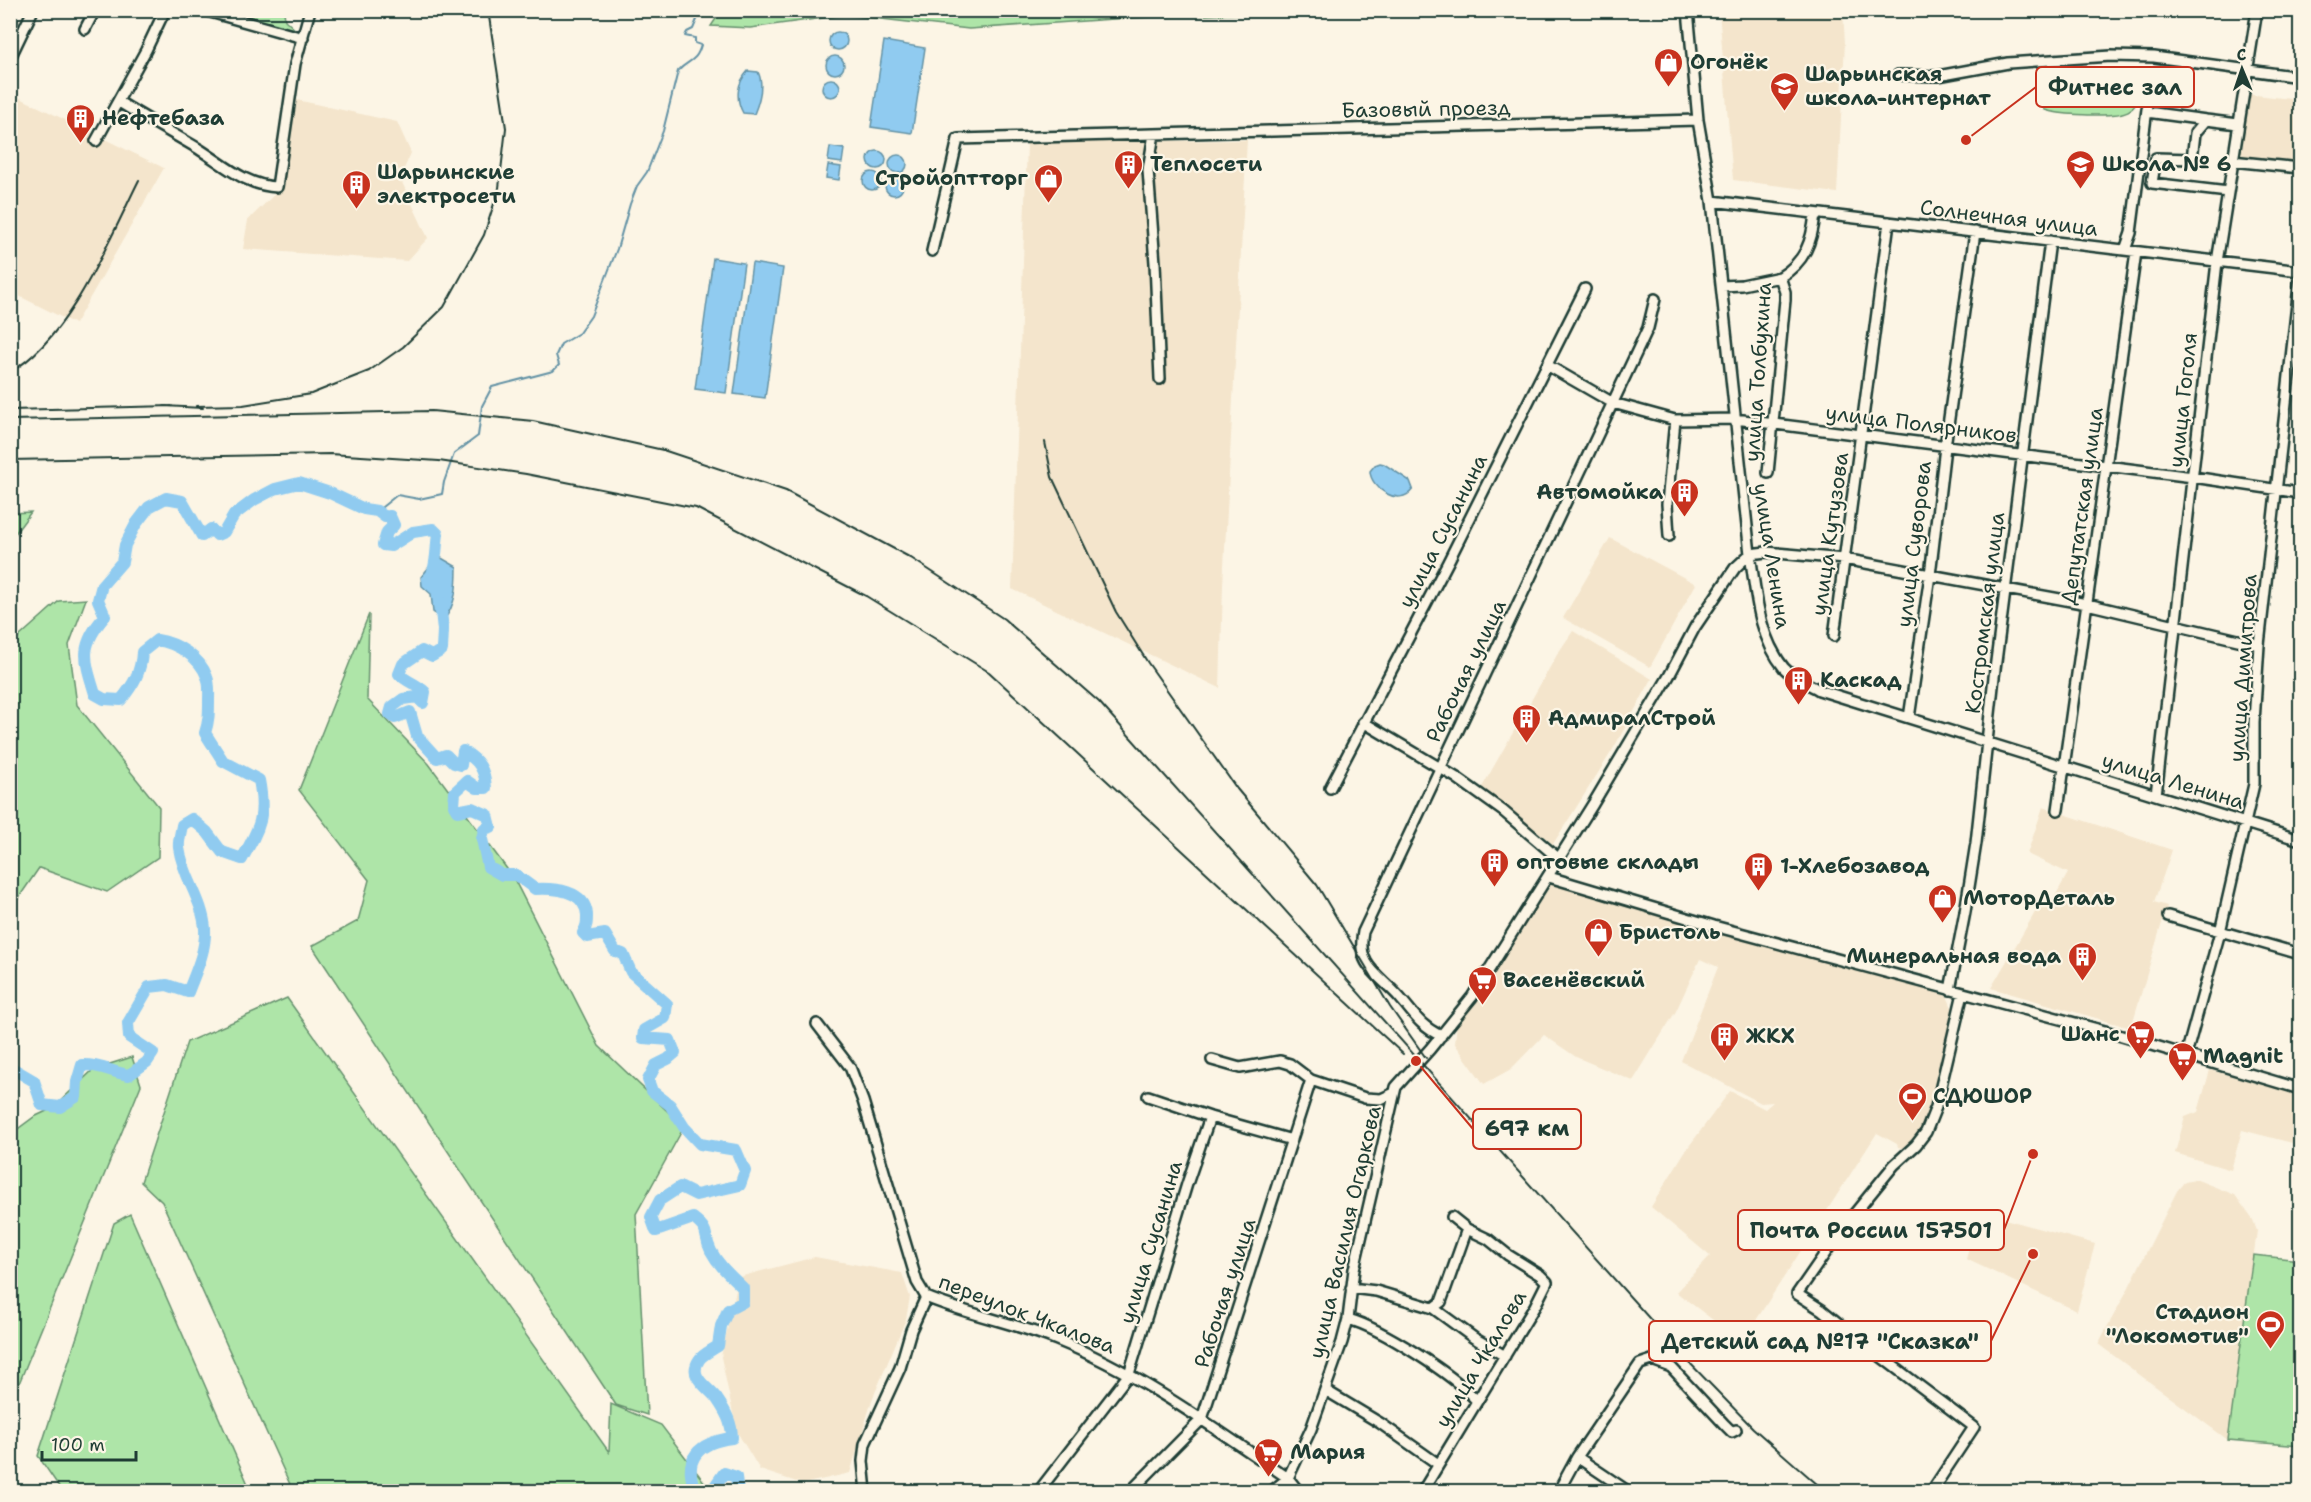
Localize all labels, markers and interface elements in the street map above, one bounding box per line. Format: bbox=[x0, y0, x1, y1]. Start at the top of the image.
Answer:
north arrow bbox=[2212, 39, 2272, 99]
text: С bbox=[2236, 44, 2247, 65]
shop icon: Огонёк bbox=[1653, 46, 1685, 88]
place label: Огонёк bbox=[1690, 48, 1768, 76]
place label: Шарьинская школа-интернат bbox=[1805, 60, 1991, 112]
callout: Фитнес зал bbox=[2036, 67, 2194, 107]
school or university icon: Шарьинская школа-интернат bbox=[1768, 70, 1800, 112]
text: Фитнес зал bbox=[2048, 73, 2183, 102]
street label: Базовый проезд bbox=[1341, 94, 1511, 124]
building icon: Нефтебаза bbox=[65, 102, 97, 144]
place label: Нефтебаза bbox=[102, 104, 225, 132]
building icon: Теплосети bbox=[1113, 148, 1145, 190]
school or university icon: Школа № 6 bbox=[2065, 148, 2097, 190]
place label: Теплосети bbox=[1150, 150, 1263, 178]
place label: Школа № 6 bbox=[2102, 150, 2231, 178]
place label: Шарьинские электросети bbox=[377, 158, 516, 210]
shop icon: Стройоптторг bbox=[1033, 162, 1065, 204]
place label: Стройоптторг bbox=[875, 164, 1028, 192]
building icon: Шарьинские электросети bbox=[340, 168, 372, 210]
street label: Солнечная улица bbox=[1918, 193, 2100, 243]
street label: улица Толбухина bbox=[1738, 281, 1778, 463]
street label: улица Гоголя bbox=[2162, 331, 2204, 469]
street label: улица Полярников bbox=[1824, 398, 2018, 450]
street label: Депутатская улица bbox=[2054, 405, 2110, 607]
street label: улица Сусанина bbox=[1392, 449, 1494, 613]
street label: улица Кутузова bbox=[1805, 450, 1855, 618]
street label: улица Суворова bbox=[1890, 459, 1938, 629]
building icon: Автомойка bbox=[1668, 476, 1700, 518]
place label: Автомойка bbox=[1536, 478, 1664, 506]
street label: улица Ленина bbox=[1747, 481, 1797, 631]
street label: Костромская улица bbox=[1959, 511, 2011, 715]
street label: улица Димитрова bbox=[2222, 573, 2264, 763]
street label: Рабочая улица bbox=[1419, 595, 1513, 747]
building icon: Каскад bbox=[1783, 664, 1815, 706]
place label: Каскад bbox=[1820, 666, 1902, 694]
building icon: АдмиралСтрой bbox=[1511, 702, 1543, 744]
place label: АдмиралСтрой bbox=[1548, 704, 1716, 732]
street label: улица Ленина bbox=[2098, 746, 2248, 816]
building icon: оптовые склады bbox=[1479, 846, 1511, 888]
place label: оптовые склады bbox=[1516, 848, 1699, 876]
building icon: 1-Хлебозавод bbox=[1743, 850, 1775, 892]
place label: 1-Хлебозавод bbox=[1780, 852, 1930, 880]
shop icon: МоторДеталь bbox=[1926, 882, 1958, 924]
place label: МоторДеталь bbox=[1963, 884, 2115, 912]
shop icon: Бристоль bbox=[1582, 916, 1614, 958]
place label: Бристоль bbox=[1619, 918, 1721, 946]
building icon: Минеральная вода bbox=[2066, 940, 2098, 982]
place label: Минеральная вода bbox=[1846, 942, 2062, 970]
supermarket icon: Васенёвский bbox=[1466, 964, 1498, 1006]
place label: Васенёвский bbox=[1503, 966, 1645, 994]
supermarket icon: Шанс bbox=[2125, 1018, 2157, 1060]
building icon: ЖКХ bbox=[1709, 1020, 1741, 1062]
place label: Шанс bbox=[2061, 1020, 2120, 1048]
place label: ЖКХ bbox=[1746, 1022, 1795, 1050]
supermarket icon: Magnit bbox=[2166, 1040, 2198, 1082]
place label: Magnit bbox=[2203, 1042, 2283, 1070]
sports icon: СДЮШОР bbox=[1896, 1080, 1928, 1122]
place label: СДЮШОР bbox=[1933, 1082, 2032, 1110]
street label: улица Василия Огаркова bbox=[1302, 1103, 1388, 1361]
callout: 697 км bbox=[1473, 1109, 1581, 1149]
text: 697 км bbox=[1485, 1114, 1569, 1143]
street label: улица Сусанина bbox=[1113, 1157, 1189, 1327]
callout: Почта России 157501 bbox=[1738, 1210, 2004, 1250]
street label: Рабочая улица bbox=[1188, 1215, 1262, 1371]
text: Почта России 157501 bbox=[1750, 1216, 1992, 1245]
street label: переулок Чкалова bbox=[935, 1267, 1119, 1361]
street label: улица Чкалова bbox=[1429, 1285, 1533, 1433]
place label: Стадион "Локомотив" bbox=[2106, 1298, 2249, 1350]
sports icon: Стадион "Локомотив" bbox=[2254, 1308, 2286, 1350]
callout: Детский сад №17 "Сказка" bbox=[1649, 1321, 1991, 1361]
text: Детский сад №17 "Сказка" bbox=[1661, 1327, 1979, 1356]
scale bar bbox=[42, 1424, 136, 1462]
text: 100 m bbox=[51, 1433, 105, 1457]
supermarket icon: Мария bbox=[1253, 1436, 1285, 1478]
place label: Мария bbox=[1290, 1438, 1366, 1466]

